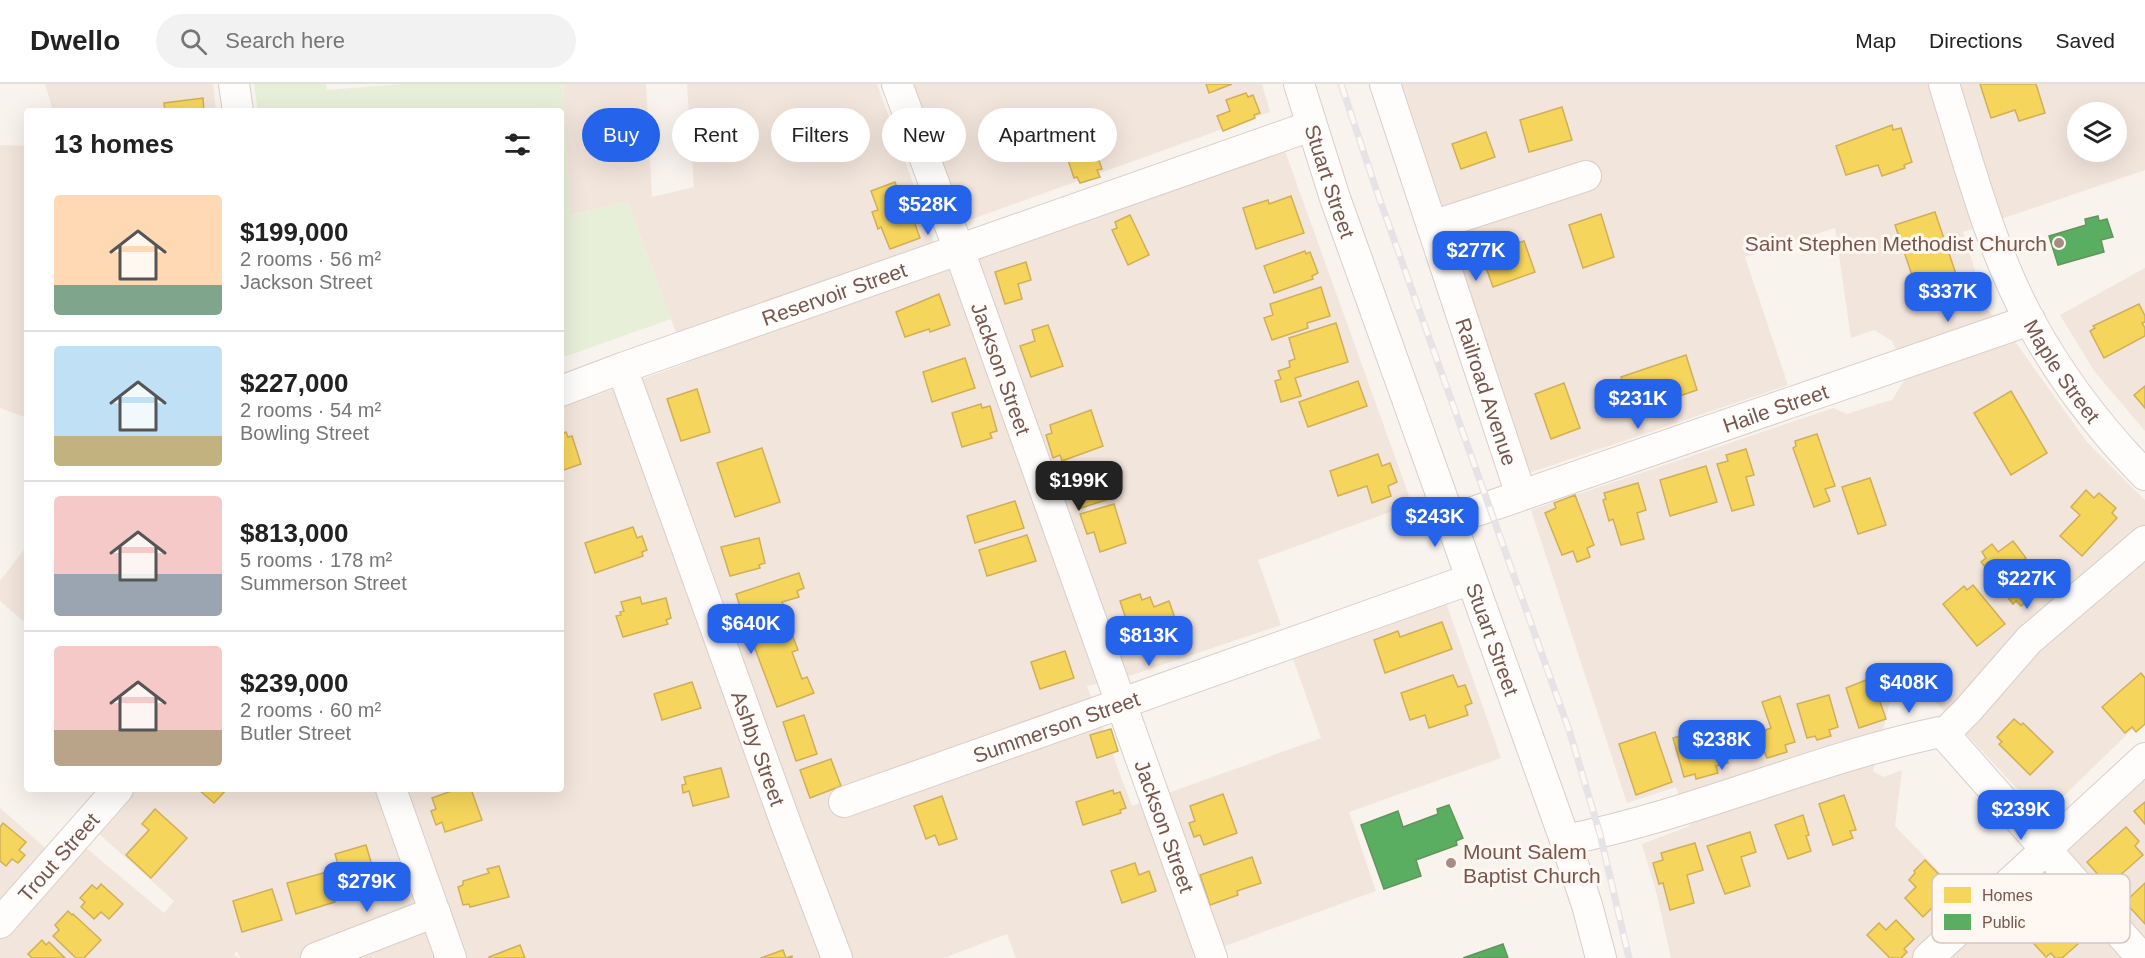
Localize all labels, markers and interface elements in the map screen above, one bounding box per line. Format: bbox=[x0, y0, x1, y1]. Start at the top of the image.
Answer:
search box bbox=[156, 14, 576, 68]
text: Dwello bbox=[30, 25, 120, 56]
icon: search bbox=[177, 25, 210, 58]
text: Search here bbox=[225, 28, 345, 53]
text: Map bbox=[1855, 29, 1896, 52]
text: Directions bbox=[1929, 29, 2022, 52]
text: Saved bbox=[2055, 29, 2115, 52]
map controls bbox=[2067, 102, 2127, 162]
button: layers bbox=[2067, 102, 2127, 162]
chip: Buy bbox=[582, 108, 660, 162]
chip: Rent bbox=[672, 108, 759, 162]
chip: Filters bbox=[771, 108, 870, 162]
chip: New bbox=[882, 108, 966, 162]
chip: Apartment bbox=[978, 108, 1117, 162]
street label: Stuart Street bbox=[1301, 122, 1360, 241]
icon: filters bbox=[501, 128, 534, 161]
text: 13 homes bbox=[54, 129, 174, 159]
pin: $528K bbox=[886, 185, 970, 236]
text: $528K bbox=[899, 193, 957, 215]
text: $199,000 bbox=[240, 217, 348, 247]
icon: home bbox=[102, 219, 174, 291]
pin: $277K bbox=[1434, 231, 1518, 282]
place label: Saint Stephen Methodist Church bbox=[1745, 232, 2047, 255]
marker: Saint Stephen Methodist Church bbox=[2052, 236, 2066, 250]
text: $277K bbox=[1447, 239, 1505, 261]
text: 2 rooms · 56 m² bbox=[240, 248, 381, 270]
street label: Reservoir Street bbox=[759, 257, 910, 330]
text: Jackson Street bbox=[240, 271, 372, 293]
pin: $337K bbox=[1906, 272, 1990, 323]
text: $337K bbox=[1919, 280, 1977, 302]
street label: Jackson Street bbox=[967, 299, 1036, 438]
street label: Railroad Avenue bbox=[1452, 315, 1522, 468]
street label: Maple Street bbox=[2020, 315, 2105, 427]
text: $227,000 bbox=[240, 368, 348, 398]
icon: home bbox=[102, 370, 174, 442]
pin: $231K bbox=[1596, 379, 1680, 430]
street label: Haile Street bbox=[1720, 379, 1831, 437]
text: $231K bbox=[1609, 387, 1667, 409]
text: 2 rooms · 54 m² bbox=[240, 399, 381, 421]
text: Bowling Street bbox=[240, 422, 369, 444]
pin: $199K bbox=[1037, 461, 1121, 512]
text: $199K bbox=[1050, 469, 1108, 491]
pin: $243K bbox=[1393, 497, 1477, 548]
text: $243K bbox=[1406, 505, 1464, 527]
text: $813,000 bbox=[240, 518, 348, 548]
icon: home bbox=[102, 520, 174, 592]
text: 5 rooms · 178 m² bbox=[240, 549, 392, 571]
pin: $227K bbox=[1985, 559, 2069, 610]
text: $227K bbox=[1998, 567, 2056, 589]
text: Summerson Street bbox=[240, 572, 407, 594]
street label: Stuart Street bbox=[1462, 580, 1524, 699]
pin: $640K bbox=[709, 604, 793, 655]
text: $640K bbox=[722, 612, 780, 634]
pin: $813K bbox=[1107, 616, 1191, 667]
text: $813K bbox=[1120, 624, 1178, 646]
pin: $408K bbox=[1867, 663, 1951, 714]
text: $239,000 bbox=[240, 668, 348, 698]
icon: home bbox=[102, 670, 174, 742]
text: $408K bbox=[1880, 671, 1938, 693]
street label: Summerson Street bbox=[970, 686, 1143, 767]
street label: Ashby Street bbox=[728, 688, 790, 809]
text: 2 rooms · 60 m² bbox=[240, 699, 381, 721]
pin: $238K bbox=[1680, 720, 1764, 771]
text: Butler Street bbox=[240, 722, 351, 744]
text: $238K bbox=[1693, 728, 1751, 750]
street label: Jackson Street bbox=[1131, 757, 1199, 896]
pin: $239K bbox=[1979, 790, 2063, 841]
text: $239K bbox=[1992, 798, 2050, 820]
street label: Trout Street bbox=[13, 808, 103, 906]
place label: Mount Salem Baptist Church bbox=[1463, 840, 1601, 887]
marker: Mount Salem Baptist Church bbox=[1444, 856, 1458, 870]
pin: $279K bbox=[325, 862, 409, 913]
text: $279K bbox=[338, 870, 396, 892]
legend bbox=[1932, 874, 2130, 943]
text: Homes bbox=[1982, 887, 2033, 904]
text: Public bbox=[1982, 914, 2026, 931]

